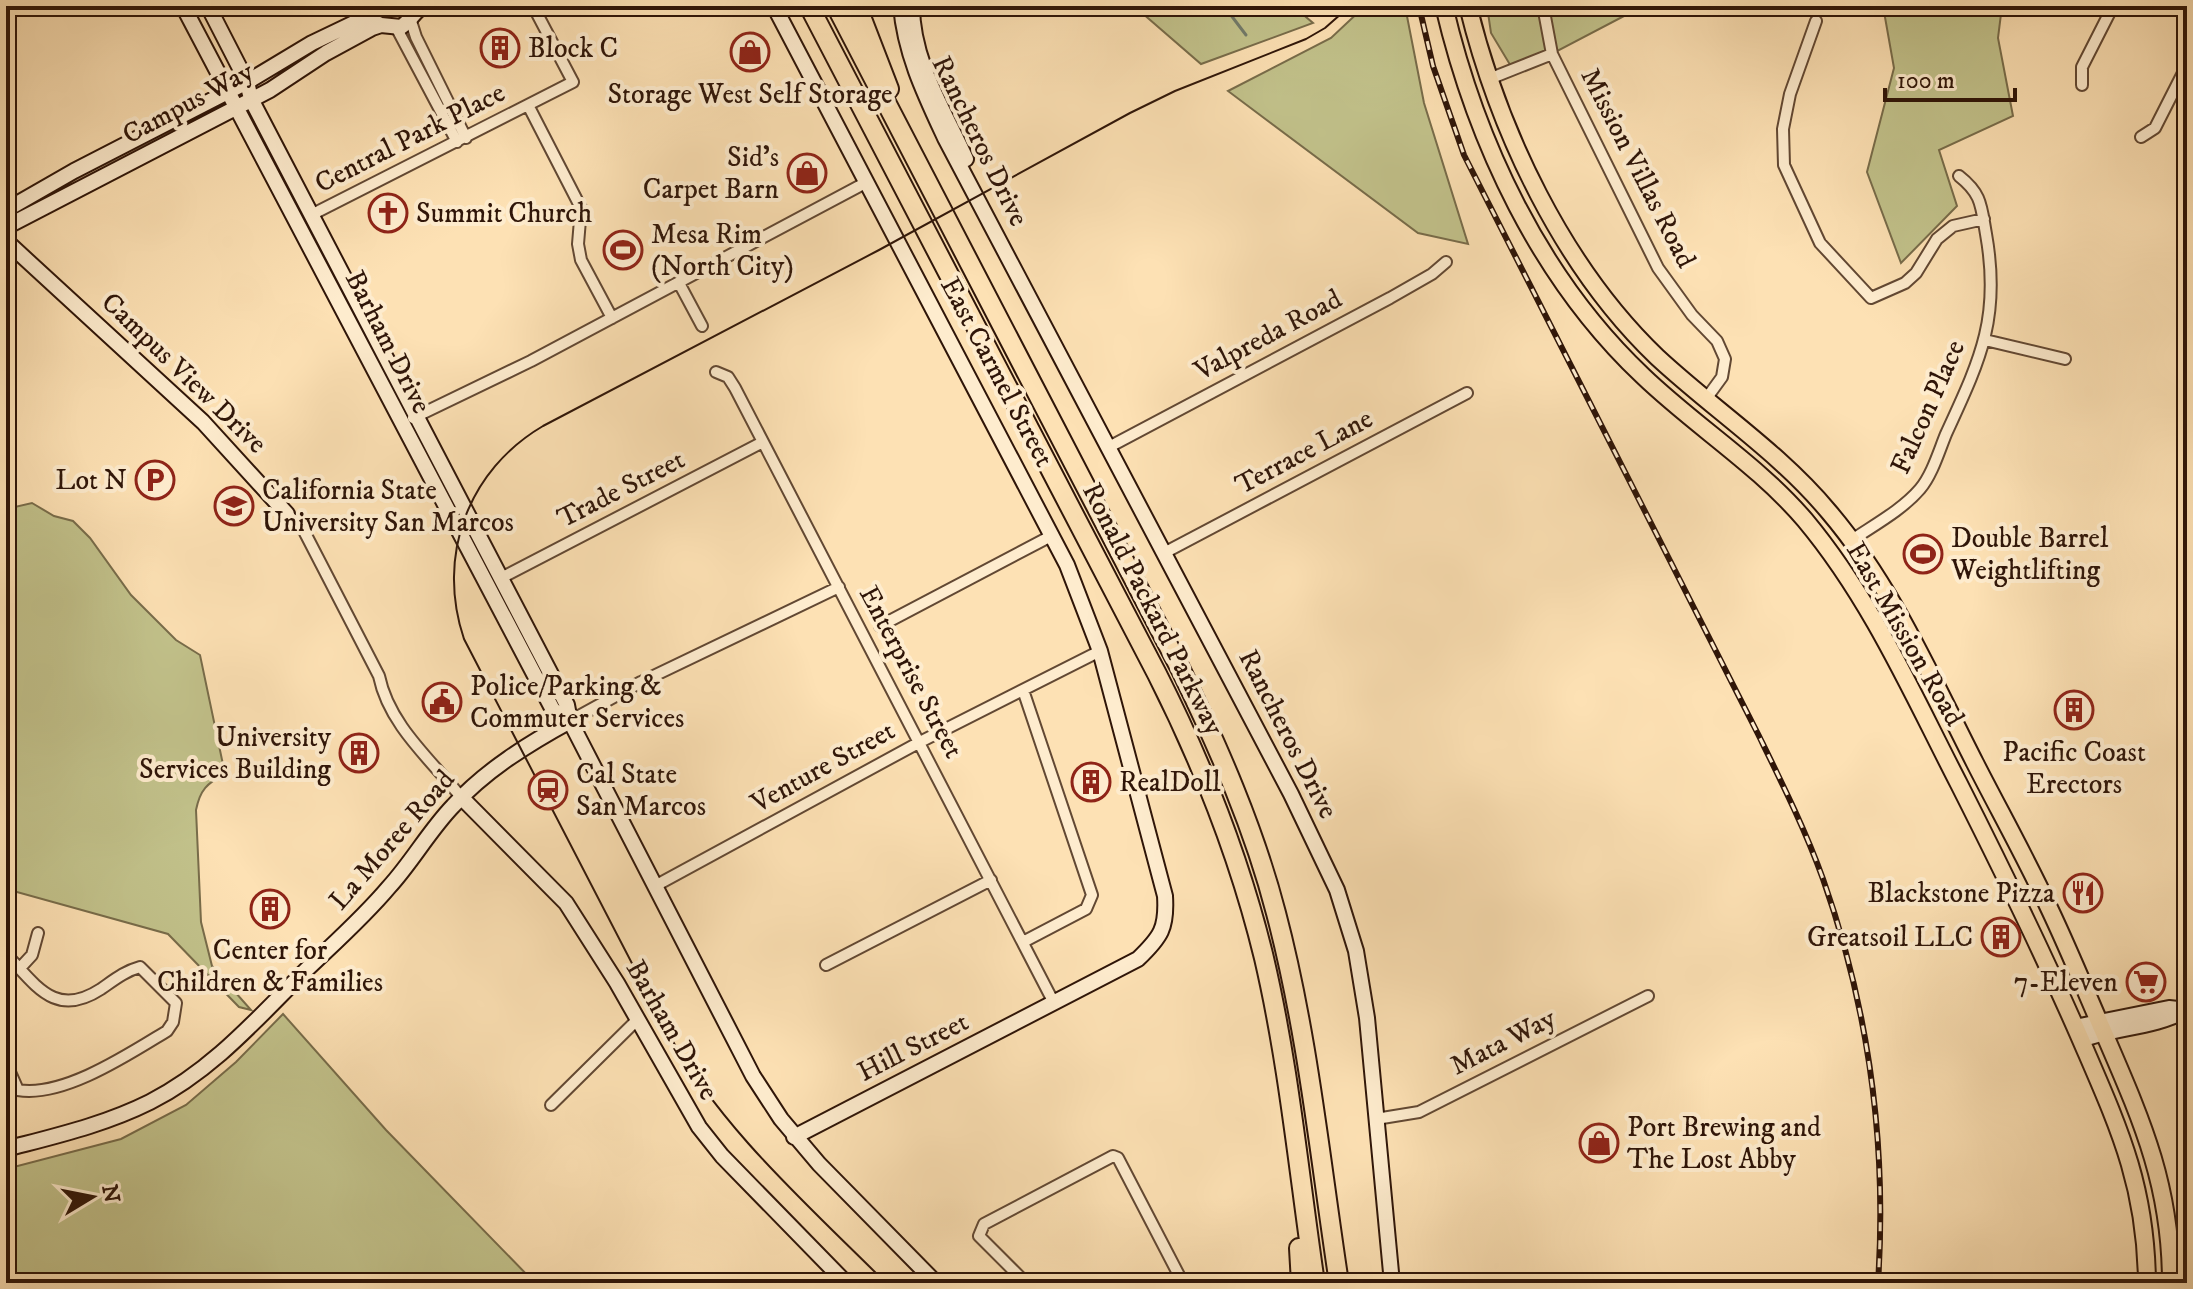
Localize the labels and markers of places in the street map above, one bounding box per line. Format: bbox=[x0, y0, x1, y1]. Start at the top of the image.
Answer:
building icon: Block C bbox=[479, 27, 521, 69]
place label: Block C bbox=[528, 31, 618, 66]
shop icon: Storage West Self Storage bbox=[729, 31, 771, 73]
place label: Storage West Self Storage bbox=[607, 77, 893, 112]
place label: Sid's Carpet Barn bbox=[643, 140, 779, 207]
shop icon: Sid's Carpet Barn bbox=[786, 152, 828, 194]
church icon: Summit Church bbox=[367, 192, 409, 234]
place label: Summit Church bbox=[416, 196, 592, 231]
place label: Mesa Rim (North City) bbox=[651, 217, 794, 284]
sports icon: Mesa Rim (North City) bbox=[602, 229, 644, 271]
parking icon: Lot N bbox=[134, 459, 176, 501]
place label: Lot N bbox=[55, 463, 127, 498]
place label: California State University San Marcos bbox=[262, 473, 514, 540]
school or university icon: California State University San Marcos bbox=[213, 485, 255, 527]
place label: Double Barrel Weightlifting bbox=[1950, 521, 2109, 588]
sports icon: Double Barrel Weightlifting bbox=[1902, 533, 1944, 575]
place label: Police/Parking & Commuter Services bbox=[470, 669, 684, 736]
public building icon: Police/Parking & Commuter Services bbox=[421, 681, 463, 723]
building icon: Pacific Coast Erectors bbox=[2053, 689, 2095, 731]
place label: University Services Building bbox=[139, 720, 332, 787]
building icon: University Services Building bbox=[338, 732, 380, 774]
place label: Pacific Coast Erectors bbox=[2002, 735, 2146, 802]
place label: Cal State San Marcos bbox=[576, 757, 706, 824]
building icon: RealDoll bbox=[1070, 761, 1112, 803]
place label: RealDoll bbox=[1119, 765, 1221, 800]
station icon: Cal State San Marcos bbox=[527, 769, 569, 811]
restaurant icon: Blackstone Pizza bbox=[2062, 872, 2104, 914]
place label: Blackstone Pizza bbox=[1867, 876, 2055, 911]
building icon: Center for Children & Families bbox=[249, 888, 291, 930]
building icon: Greatsoil LLC bbox=[1980, 916, 2022, 958]
place label: Greatsoil LLC bbox=[1807, 920, 1973, 955]
place label: Center for Children & Families bbox=[157, 933, 383, 1000]
supermarket icon: 7-Eleven bbox=[2125, 961, 2167, 1003]
place label: 7-Eleven bbox=[2014, 965, 2118, 1000]
place label: Port Brewing and The Lost Abby bbox=[1627, 1110, 1821, 1177]
shop icon: Port Brewing and The Lost Abby bbox=[1578, 1122, 1620, 1164]

